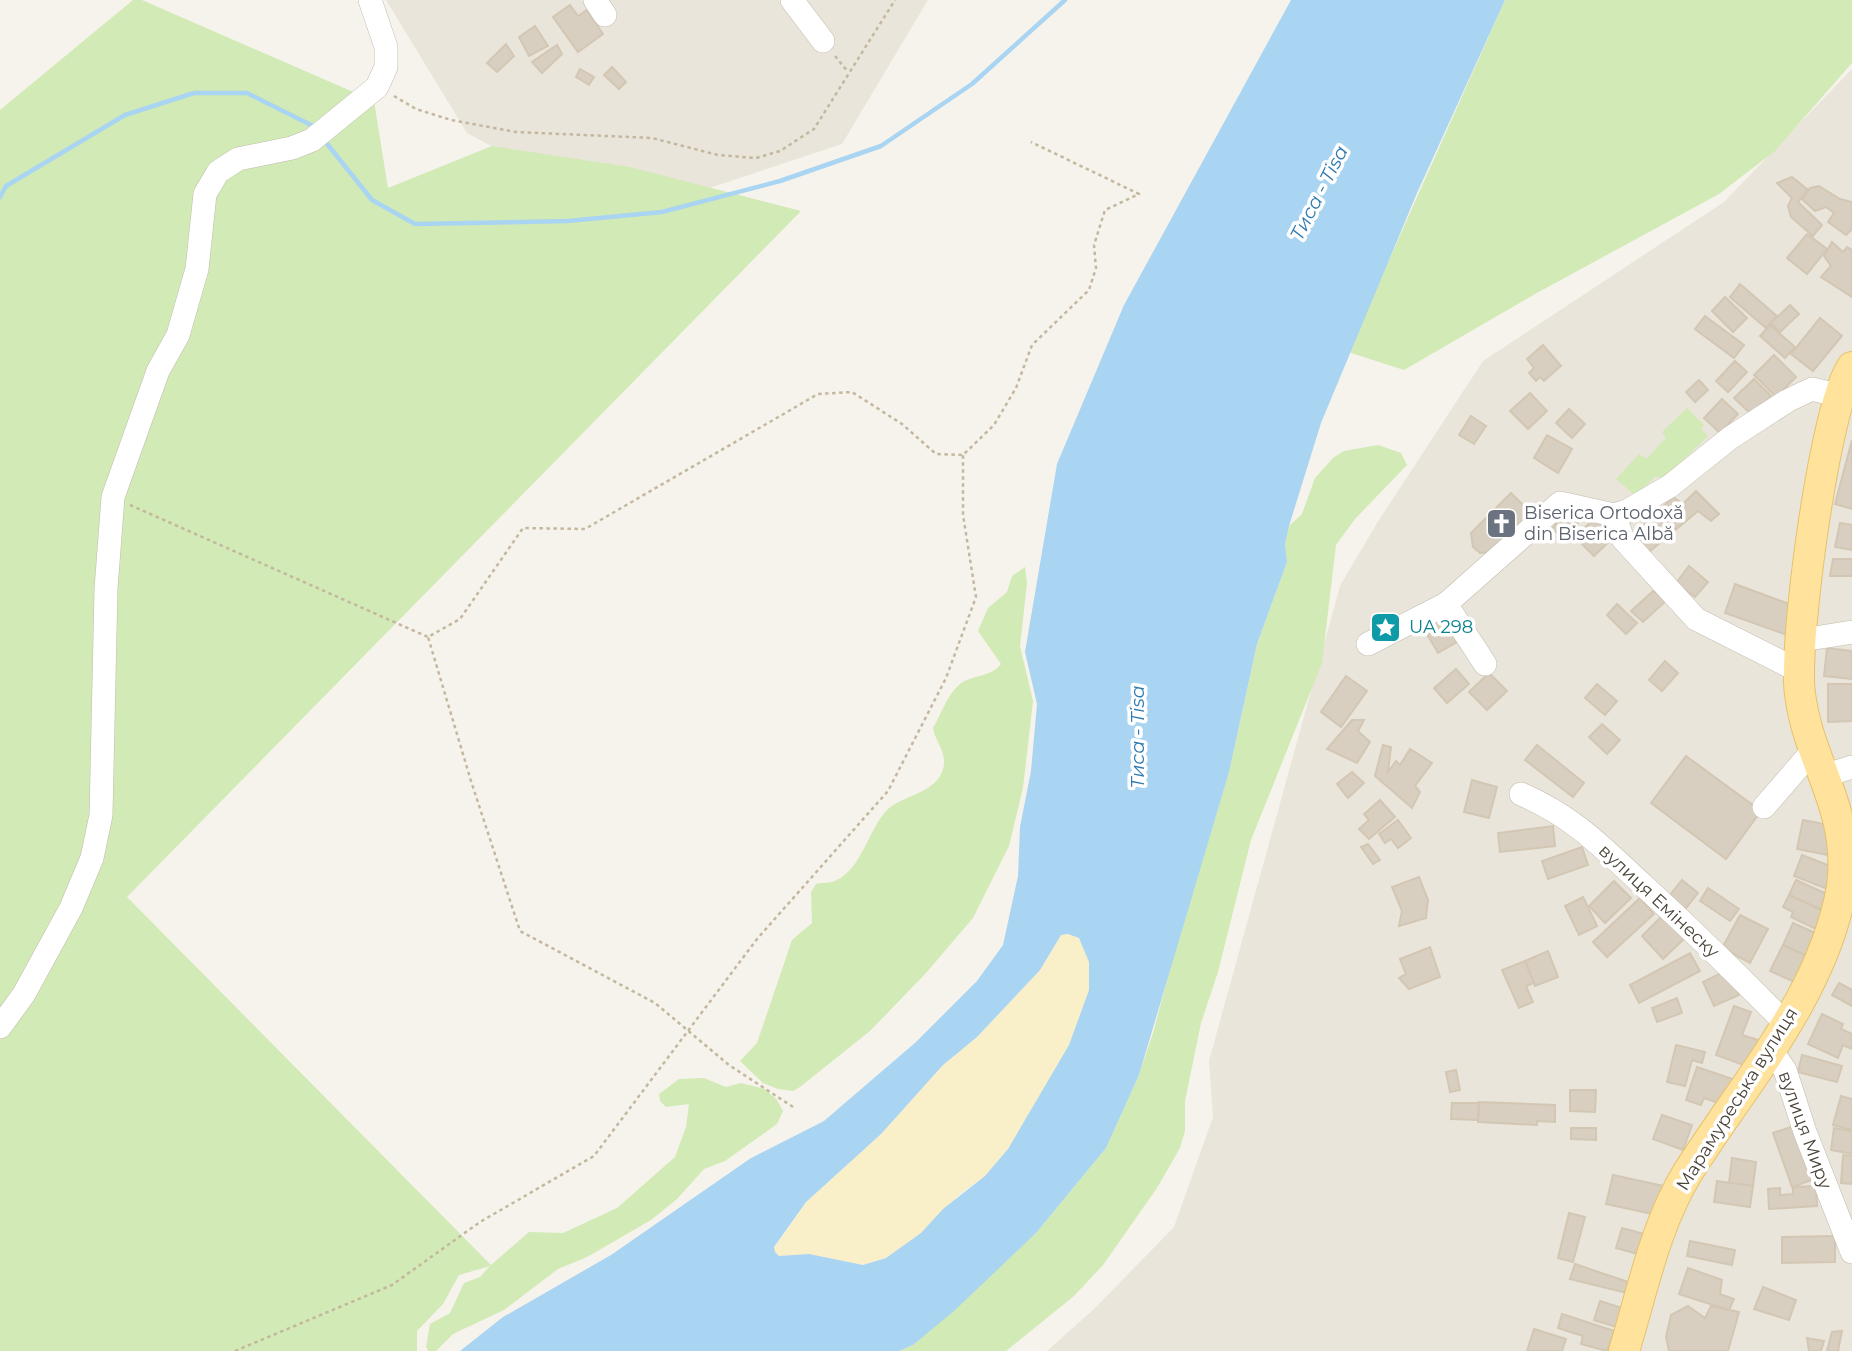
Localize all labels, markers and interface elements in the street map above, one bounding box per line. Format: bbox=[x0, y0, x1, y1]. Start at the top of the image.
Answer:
water label: Тиса - Tisa bbox=[1285, 142, 1353, 244]
place label: Biserica Ortodoxă din Biserica Albă bbox=[1524, 502, 1684, 545]
church icon: Biserica Ortodoxă din Biserica Albă bbox=[1484, 506, 1518, 540]
place icon: UA 298 bbox=[1369, 610, 1403, 644]
place label: UA 298 bbox=[1409, 616, 1473, 638]
water label: Тиса - Tisa bbox=[1126, 685, 1149, 789]
street label: вулиця Емінеску bbox=[1594, 839, 1724, 963]
street label: Марамуреська вулиця bbox=[1672, 1003, 1802, 1195]
street label: вулиця Миру bbox=[1773, 1068, 1837, 1192]

